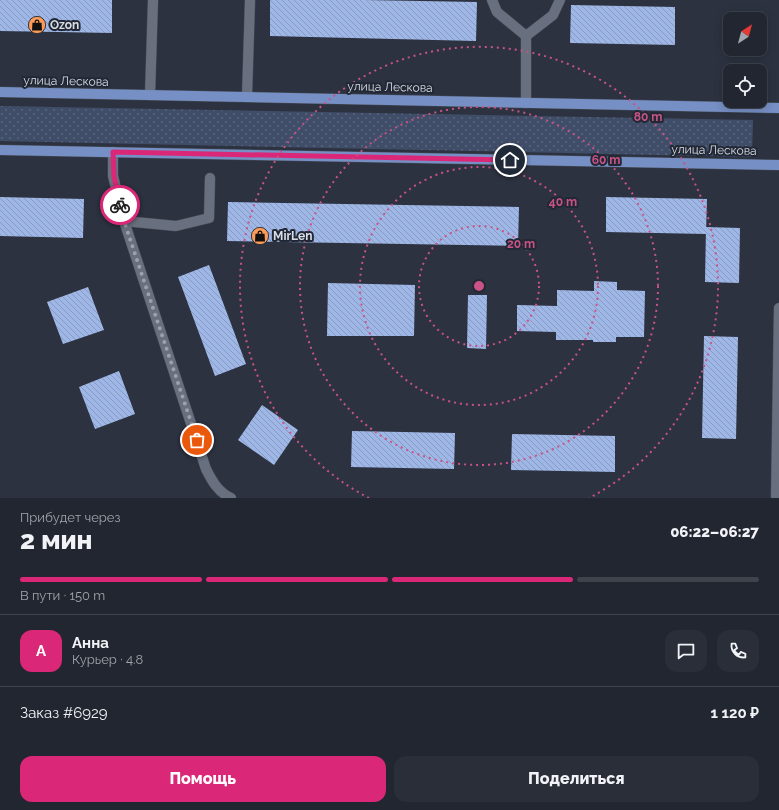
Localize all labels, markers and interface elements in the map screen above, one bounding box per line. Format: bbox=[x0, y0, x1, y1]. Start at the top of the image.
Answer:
north arrow bbox=[723, 12, 767, 56]
map controls bbox=[723, 12, 767, 108]
shop icon: Ozon bbox=[27, 15, 47, 35]
place label: Ozon bbox=[50, 18, 79, 32]
button: locate bbox=[723, 64, 767, 108]
street label: улица Лескова bbox=[23, 73, 109, 89]
street label: улица Лескова bbox=[347, 79, 433, 95]
text: 80 m bbox=[634, 110, 662, 124]
street label: улица Лескова bbox=[671, 142, 757, 158]
pin bbox=[493, 143, 527, 177]
icon: home bbox=[499, 149, 521, 171]
text: 60 m bbox=[592, 153, 620, 167]
courier bbox=[100, 185, 140, 225]
icon: bike bbox=[109, 194, 131, 216]
text: 40 m bbox=[549, 195, 577, 209]
shop icon: MirLen bbox=[250, 226, 270, 246]
place label: MirLen bbox=[273, 229, 312, 243]
text: 20 m bbox=[507, 237, 535, 251]
centre of rings bbox=[472, 279, 486, 293]
pin bbox=[180, 423, 214, 457]
icon: bag bbox=[186, 429, 208, 451]
text: Прибудет через bbox=[20, 510, 120, 525]
text: 06:22–06:27 bbox=[670, 523, 759, 541]
text: 2 мин bbox=[20, 525, 92, 555]
text: В пути · 150 m bbox=[20, 588, 105, 603]
button: chat bbox=[665, 630, 707, 672]
button: phone bbox=[717, 630, 759, 672]
text: Анна bbox=[72, 634, 109, 652]
text: А bbox=[36, 642, 46, 660]
text: Курьер · 4.8 bbox=[72, 652, 143, 667]
text: Заказ #6929 bbox=[20, 704, 108, 722]
text: 1 120 ₽ bbox=[711, 704, 759, 722]
button: Помощь bbox=[20, 756, 386, 802]
button: Поделиться bbox=[394, 756, 759, 802]

